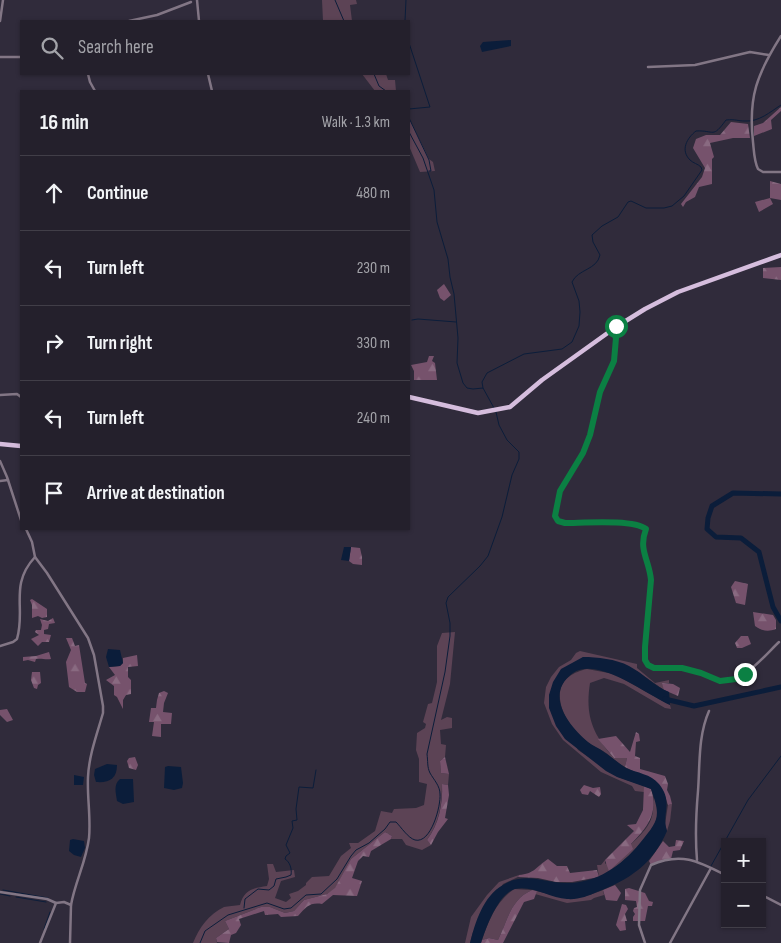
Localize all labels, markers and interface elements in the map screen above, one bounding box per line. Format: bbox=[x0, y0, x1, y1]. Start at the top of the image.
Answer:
search box bbox=[20, 20, 410, 75]
icon: search bbox=[38, 34, 66, 62]
text: Search here bbox=[78, 36, 154, 59]
text: 16 min bbox=[40, 110, 89, 135]
text: Walk · 1.3 km bbox=[322, 113, 390, 132]
icon: ahead bbox=[40, 179, 68, 207]
text: Continue bbox=[87, 182, 148, 205]
text: 480 m bbox=[356, 184, 390, 203]
icon: left bbox=[40, 254, 68, 282]
text: Turn left bbox=[87, 257, 144, 280]
text: 230 m bbox=[357, 259, 390, 278]
route start bbox=[605, 315, 628, 338]
icon: right bbox=[40, 329, 68, 357]
text: Turn right bbox=[87, 332, 152, 355]
text: 330 m bbox=[357, 334, 390, 353]
icon: left bbox=[40, 404, 68, 432]
text: Turn left bbox=[87, 407, 144, 430]
text: 240 m bbox=[357, 409, 390, 428]
icon: arrive bbox=[40, 479, 68, 507]
text: Arrive at destination bbox=[87, 482, 225, 505]
route end bbox=[734, 663, 757, 686]
map controls bbox=[721, 838, 766, 928]
button: + bbox=[721, 838, 766, 883]
button: − bbox=[721, 883, 766, 928]

